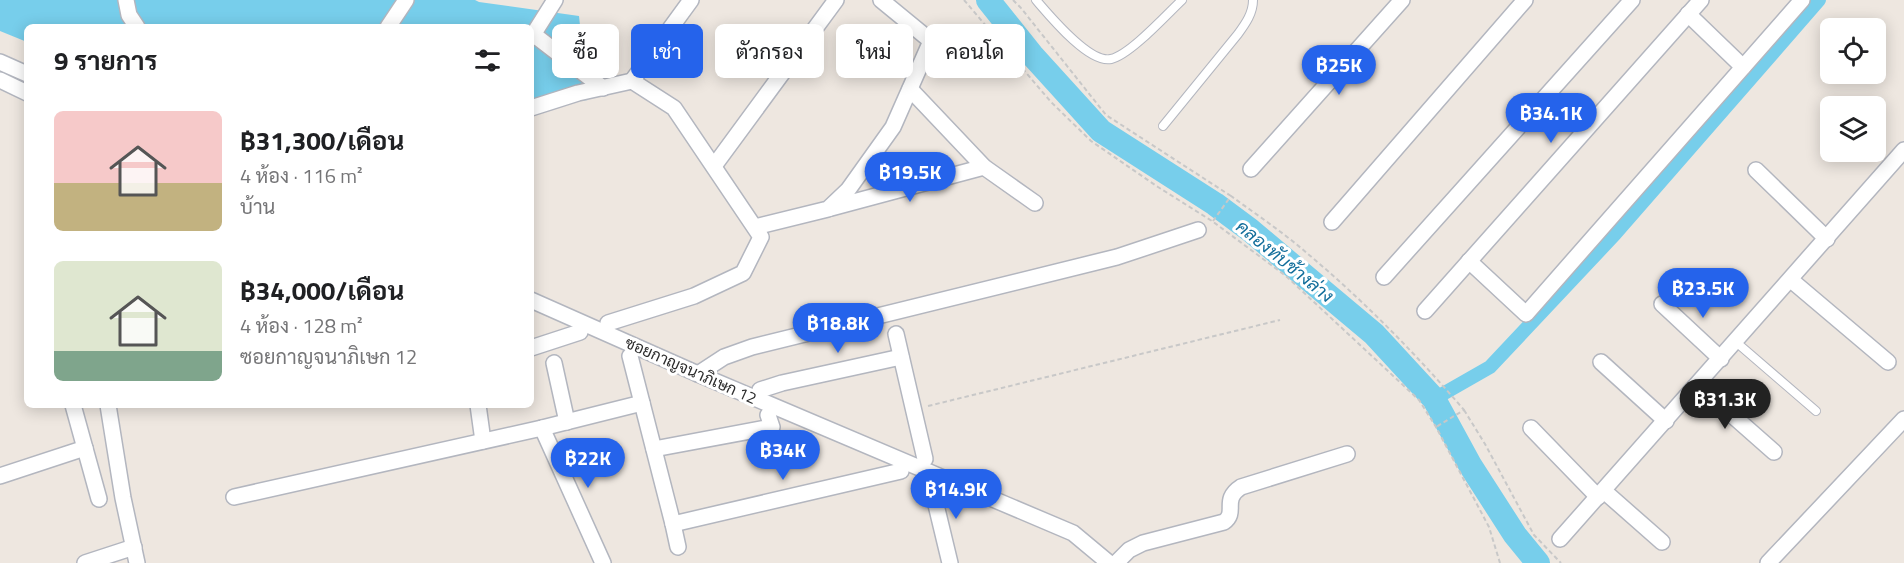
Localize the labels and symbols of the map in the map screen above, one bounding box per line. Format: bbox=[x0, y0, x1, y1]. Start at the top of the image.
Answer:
pin: ฿25K bbox=[1303, 45, 1375, 96]
pin: ฿34.1K bbox=[1502, 93, 1600, 144]
pin: ฿19.5K bbox=[861, 152, 959, 203]
water label: คลองทับช้างล่าง bbox=[1230, 213, 1340, 309]
pin: ฿23.5K bbox=[1654, 268, 1752, 319]
pin: ฿18.8K bbox=[789, 303, 887, 354]
street label: ซอยกาญจนาภิเษก 12 bbox=[621, 330, 761, 410]
pin: ฿31.3K bbox=[1676, 379, 1774, 430]
pin: ฿34K bbox=[747, 430, 819, 481]
pin: ฿22K bbox=[552, 438, 624, 489]
pin: ฿14.9K bbox=[907, 469, 1005, 520]

